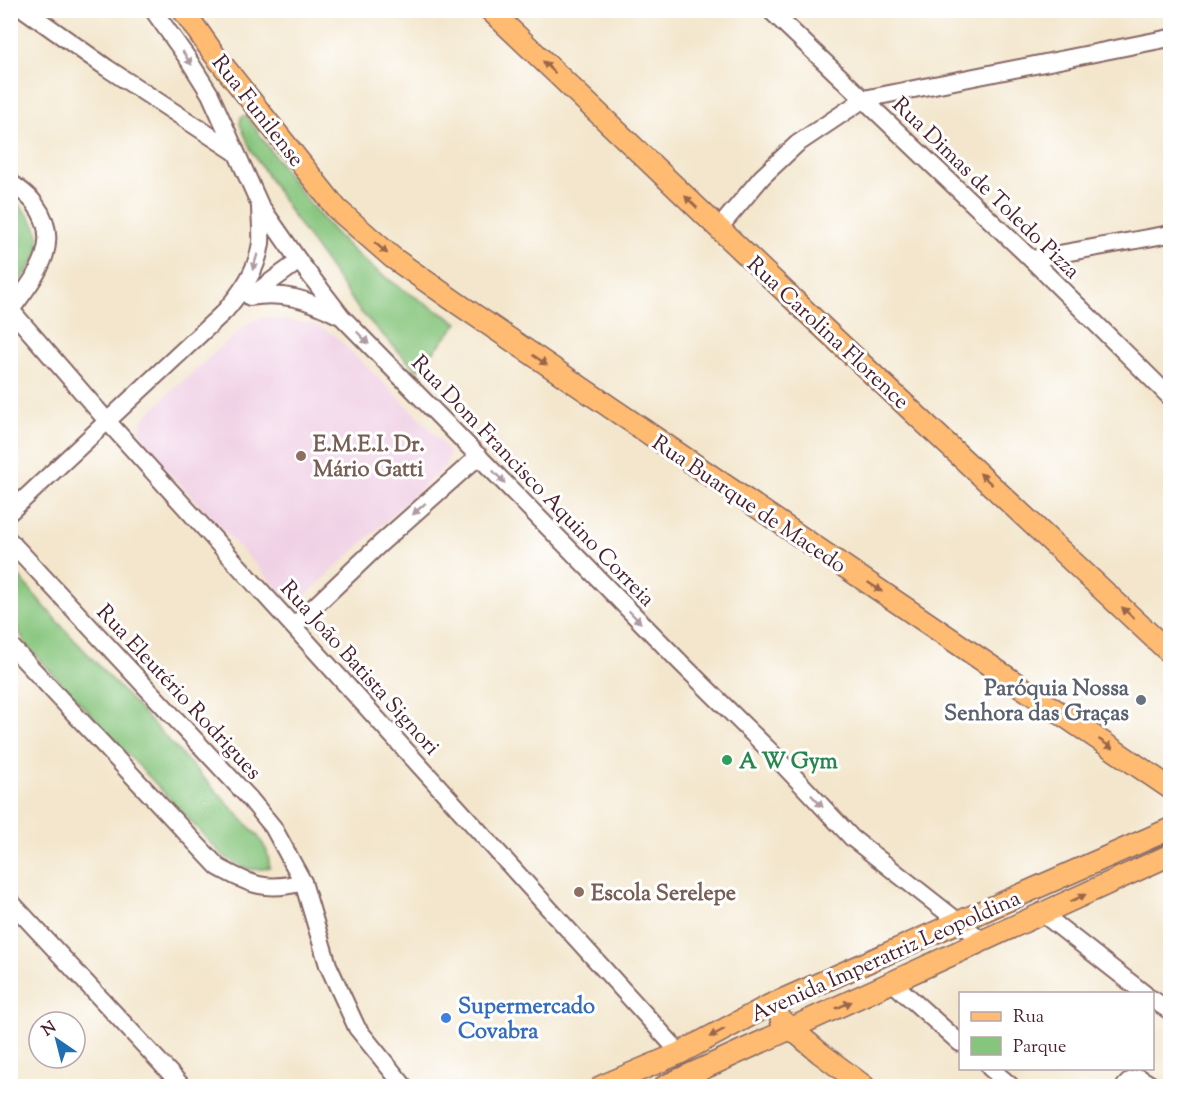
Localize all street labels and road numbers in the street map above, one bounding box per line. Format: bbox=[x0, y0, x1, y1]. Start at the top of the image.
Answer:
street label: Rua Funilense bbox=[203, 49, 311, 175]
street label: Rua Dimas de Toledo Pizza bbox=[884, 91, 1086, 288]
street label: Rua Carolina Florence bbox=[739, 250, 915, 418]
street label: Rua Dom Francisco Aquino Correia bbox=[403, 349, 661, 615]
street label: Rua Buarque de Macedo bbox=[645, 428, 852, 583]
street label: Rua João Batista Signori bbox=[271, 575, 446, 763]
street label: Rua Eleutério Rodrigues bbox=[88, 598, 268, 788]
street label: Avenida Imperatriz Leopoldina bbox=[746, 884, 1026, 1032]

